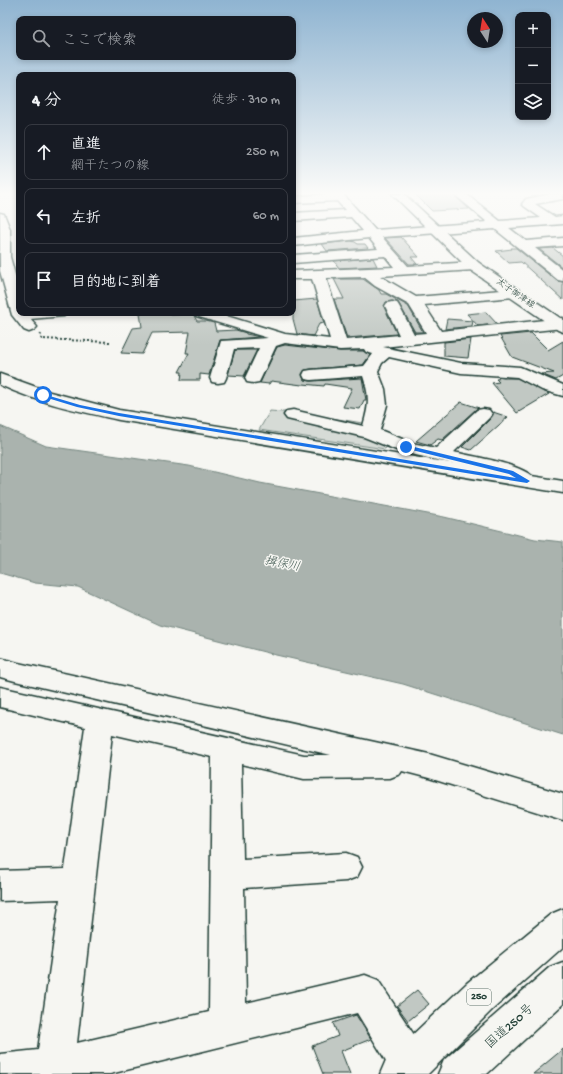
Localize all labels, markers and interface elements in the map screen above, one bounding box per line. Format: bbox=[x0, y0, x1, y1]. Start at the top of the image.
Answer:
north arrow bbox=[467, 12, 503, 48]
map controls bbox=[515, 12, 551, 120]
button: + bbox=[515, 12, 551, 48]
search box bbox=[16, 16, 296, 60]
icon: search bbox=[30, 27, 52, 49]
text: ここで検索 bbox=[62, 32, 137, 50]
button: − bbox=[515, 48, 551, 84]
button: layers bbox=[515, 84, 551, 120]
text: 4 分 bbox=[32, 92, 61, 112]
text: 徒歩 · 310 m bbox=[212, 93, 280, 108]
text: 直進 bbox=[71, 136, 101, 154]
icon: ahead bbox=[33, 141, 55, 163]
text: 250 m bbox=[246, 145, 279, 160]
text: 網干たつの線 bbox=[71, 159, 149, 174]
icon: left bbox=[33, 205, 55, 227]
text: 60 m bbox=[253, 209, 279, 224]
text: 左折 bbox=[71, 210, 101, 228]
icon: arrive bbox=[33, 269, 55, 291]
text: 目的地に到着 bbox=[71, 274, 161, 292]
street label: 太子御津線 bbox=[493, 277, 537, 311]
route start bbox=[34, 386, 52, 404]
route end bbox=[397, 438, 415, 456]
water label: 揖保川 bbox=[263, 554, 301, 575]
road number: 250 bbox=[467, 989, 491, 1005]
street label: 国道250号 bbox=[482, 1001, 537, 1053]

